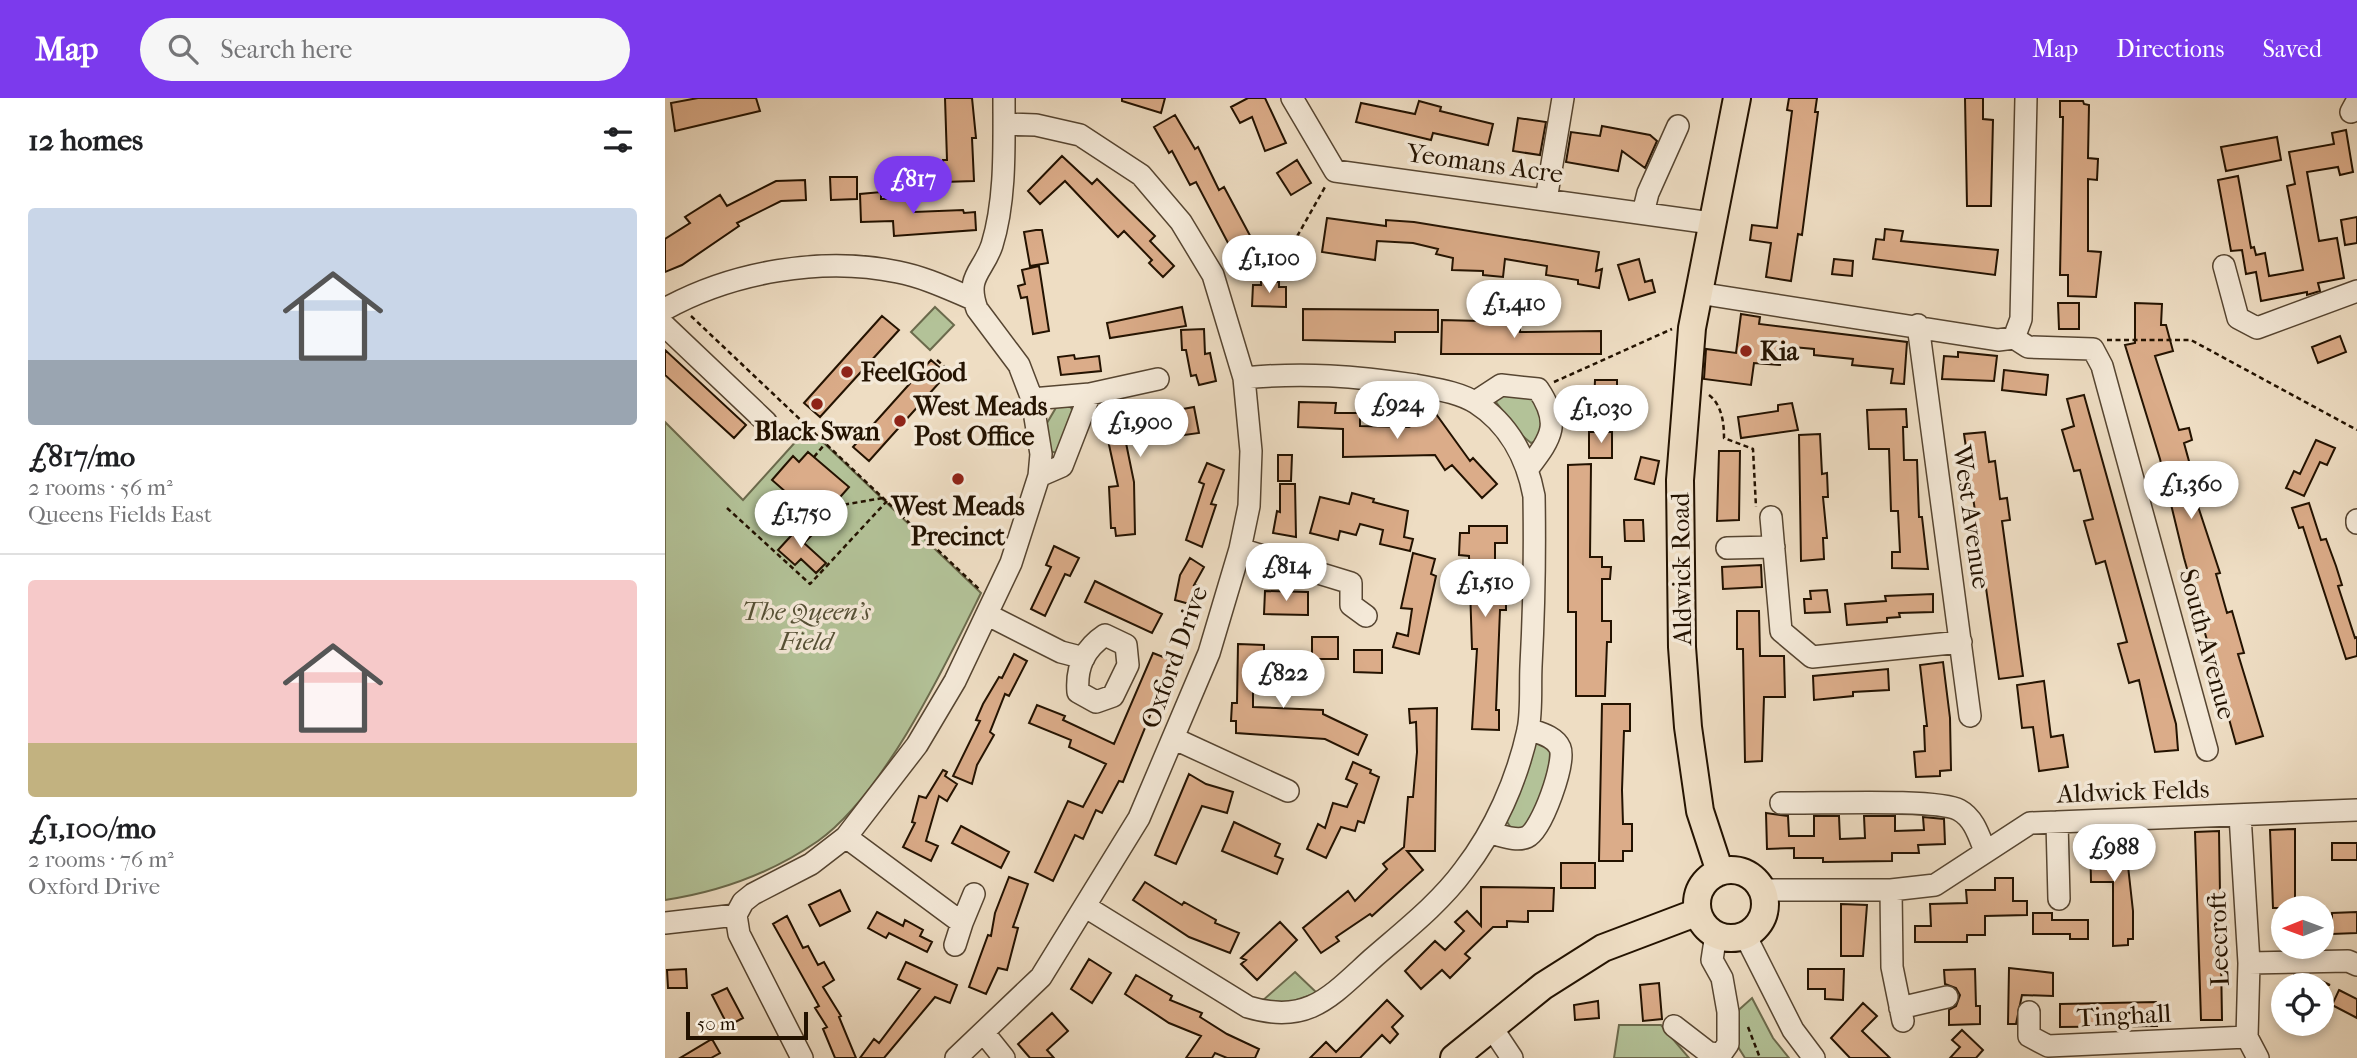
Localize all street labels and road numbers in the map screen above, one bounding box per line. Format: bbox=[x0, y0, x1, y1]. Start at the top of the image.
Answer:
street label: Yeomans Acre bbox=[1404, 137, 1565, 190]
street label: West Avenue bbox=[1946, 442, 1997, 591]
street label: Aldwick Road bbox=[1665, 491, 1698, 647]
street label: South Avenue bbox=[2173, 566, 2243, 723]
street label: Oxford Drive bbox=[1134, 582, 1215, 733]
street label: Aldwick Felds bbox=[2055, 773, 2210, 810]
street label: Leecroft bbox=[2201, 890, 2236, 987]
street label: Tinghall bbox=[2076, 998, 2172, 1033]

